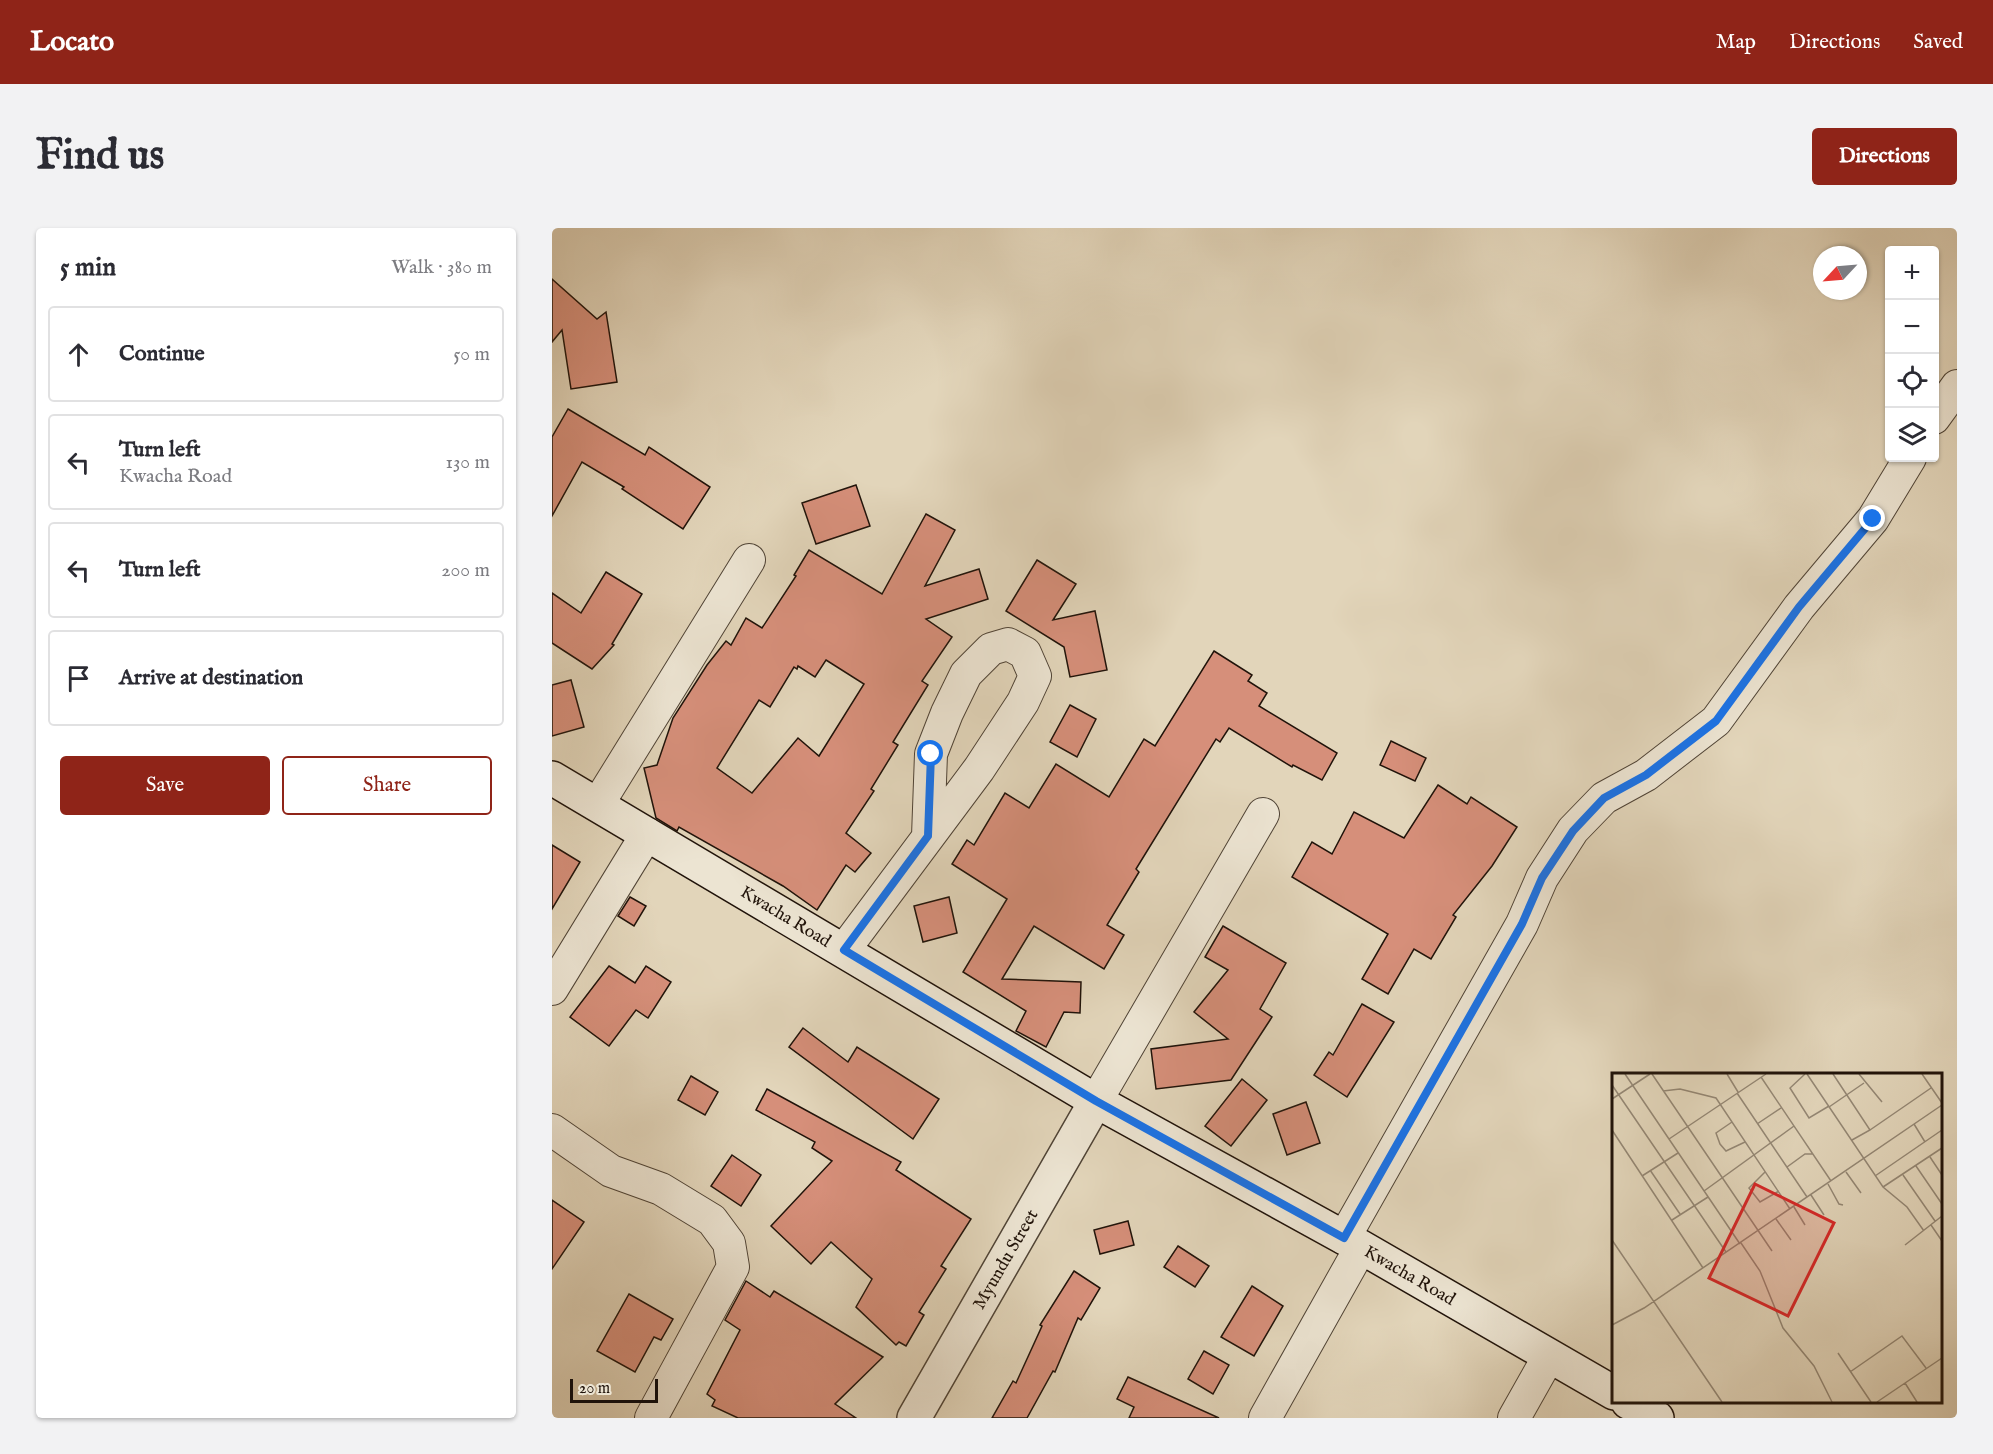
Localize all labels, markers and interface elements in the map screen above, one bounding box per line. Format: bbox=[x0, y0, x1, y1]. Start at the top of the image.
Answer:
text: Locato bbox=[30, 25, 114, 60]
text: Map bbox=[1716, 29, 1756, 56]
text: Directions bbox=[1789, 29, 1880, 56]
text: Saved bbox=[1913, 29, 1963, 56]
button: Directions bbox=[1812, 128, 1957, 185]
text: Find us bbox=[36, 130, 164, 183]
north arrow bbox=[1813, 246, 1867, 300]
map controls bbox=[1885, 246, 1939, 462]
button: + bbox=[1885, 246, 1939, 300]
text: 5 min bbox=[60, 251, 116, 284]
text: Walk · 380 m bbox=[391, 255, 492, 280]
button: − bbox=[1885, 300, 1939, 354]
icon: ahead bbox=[62, 338, 95, 371]
text: Continue bbox=[119, 340, 205, 368]
text: 50 m bbox=[453, 342, 490, 367]
button: locate bbox=[1885, 354, 1939, 408]
button: layers bbox=[1885, 408, 1939, 462]
text: Turn left bbox=[119, 436, 201, 464]
icon: left bbox=[62, 446, 95, 479]
text: 130 m bbox=[445, 450, 490, 475]
text: Kwacha Road bbox=[119, 464, 232, 489]
route end bbox=[1859, 505, 1885, 531]
icon: left bbox=[62, 554, 95, 587]
text: Turn left bbox=[119, 556, 201, 584]
text: 200 m bbox=[441, 558, 490, 583]
icon: arrive bbox=[62, 662, 95, 695]
text: Arrive at destination bbox=[119, 664, 303, 692]
route start bbox=[917, 740, 943, 766]
button: Save bbox=[60, 756, 270, 815]
button: Share bbox=[282, 756, 492, 815]
street label: Kwacha Road bbox=[736, 881, 835, 954]
inset map bbox=[1612, 1073, 1942, 1403]
street label: Myundu Street bbox=[968, 1206, 1044, 1314]
street label: Kwacha Road bbox=[1359, 1241, 1459, 1312]
scale bar bbox=[570, 1376, 658, 1404]
text: 20 m bbox=[579, 1379, 610, 1399]

